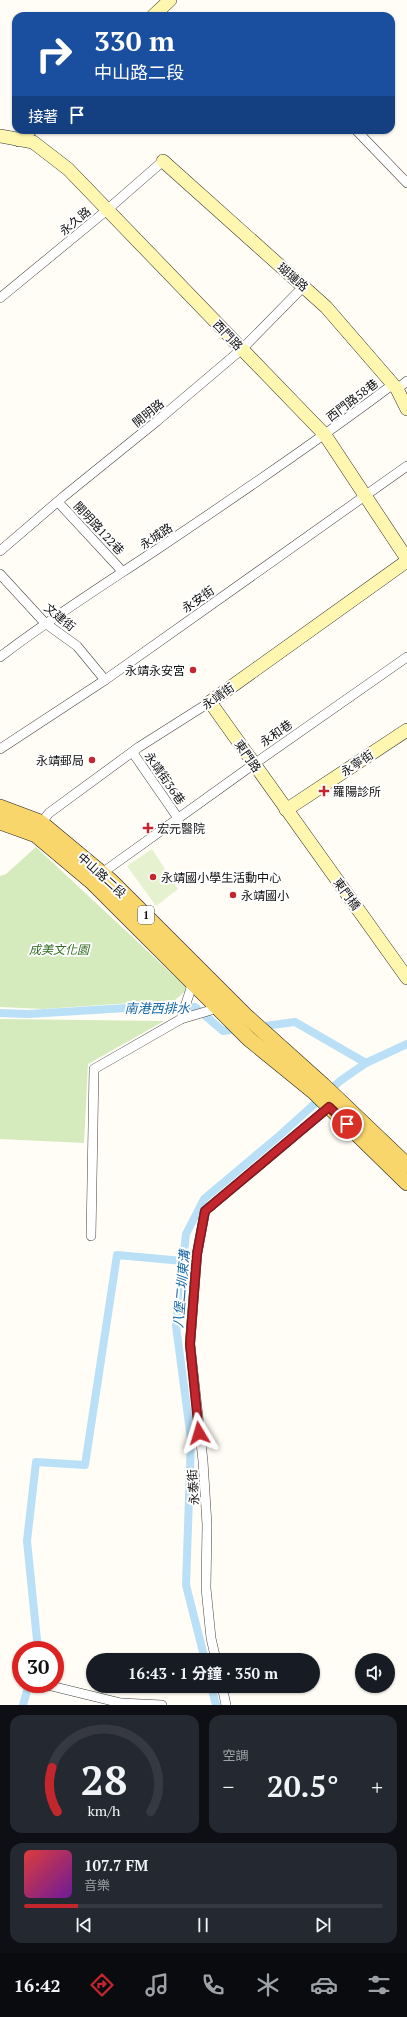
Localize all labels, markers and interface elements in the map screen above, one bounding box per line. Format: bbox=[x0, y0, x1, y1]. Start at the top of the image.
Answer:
text: 330 m bbox=[94, 22, 175, 59]
icon: right bbox=[28, 28, 80, 80]
text: 中山路二段 bbox=[94, 60, 184, 84]
icon: arrive bbox=[66, 104, 88, 126]
text: 接著 bbox=[28, 106, 58, 126]
street label: 永久路 bbox=[56, 204, 94, 238]
street label: 瑚璉路 bbox=[274, 260, 312, 294]
street label: 西門路 bbox=[210, 317, 246, 353]
street label: 西門路58巷 bbox=[323, 376, 381, 424]
street label: 開明路 bbox=[129, 396, 167, 430]
street label: 開明路122巷 bbox=[71, 498, 127, 558]
street label: 永城路 bbox=[137, 520, 175, 552]
street label: 永安街 bbox=[179, 583, 217, 615]
street label: 文建街 bbox=[41, 600, 79, 634]
place label: 永靖永安宮 bbox=[125, 663, 185, 678]
marker: 永靖永安宮 bbox=[188, 665, 198, 675]
street label: 永靖街 bbox=[199, 680, 237, 712]
street label: 永和巷 bbox=[257, 717, 295, 749]
street label: 東門路 bbox=[232, 737, 264, 775]
street label: 永寧街 bbox=[338, 747, 376, 779]
street label: 永靖街36巷 bbox=[141, 749, 189, 807]
place label: 永靖郵局 bbox=[36, 753, 84, 768]
marker: 永靖郵局 bbox=[87, 755, 97, 765]
place label: 羅陽診所 bbox=[333, 784, 381, 799]
marker: 羅陽診所 bbox=[318, 785, 330, 797]
place label: 宏元醫院 bbox=[157, 821, 205, 836]
marker: 宏元醫院 bbox=[142, 822, 154, 834]
street label: 中山路二段 bbox=[75, 849, 129, 901]
place label: 永靖國小學生活動中心 bbox=[161, 870, 281, 885]
marker: 永靖國小學生活動中心 bbox=[148, 872, 158, 882]
street label: 東門橋 bbox=[330, 875, 364, 913]
place label: 永靖國小 bbox=[241, 888, 289, 903]
marker: 永靖國小 bbox=[228, 890, 238, 900]
road number: 1 bbox=[138, 906, 154, 924]
park label: 成美文化園 bbox=[29, 942, 91, 957]
water label: 南港西排水 bbox=[124, 999, 190, 1017]
pin bbox=[330, 1107, 364, 1141]
icon: arrive bbox=[336, 1113, 358, 1135]
water label: 八堡二圳東溝 bbox=[169, 1247, 194, 1329]
position arrow bbox=[178, 1412, 220, 1454]
street label: 永泰街 bbox=[184, 1469, 202, 1505]
speed limit sign: 30 bbox=[12, 1641, 64, 1693]
map controls bbox=[355, 1653, 395, 1693]
button: sound bbox=[355, 1653, 395, 1693]
text: 16:43 · 1 分鐘 · 350 m bbox=[128, 1663, 278, 1683]
text: 空調 bbox=[223, 1746, 249, 1764]
text: 28 bbox=[81, 1752, 128, 1807]
text: 20.5° bbox=[267, 1766, 339, 1806]
text: − bbox=[223, 1772, 234, 1801]
text: + bbox=[371, 1772, 383, 1801]
text: km/h bbox=[88, 1801, 121, 1820]
text: 107.7 FM bbox=[84, 1855, 148, 1875]
text: 音樂 bbox=[84, 1876, 110, 1894]
icon: previous bbox=[73, 1914, 95, 1936]
icon: pause bbox=[192, 1914, 214, 1936]
icon: next bbox=[312, 1914, 334, 1936]
icon: directions bbox=[88, 1971, 116, 1999]
icon: music bbox=[143, 1971, 171, 1999]
icon: phone bbox=[199, 1971, 227, 1999]
icon: climate bbox=[254, 1971, 282, 1999]
icon: car bbox=[310, 1971, 338, 1999]
icon: filters bbox=[365, 1971, 393, 1999]
text: 16:42 bbox=[14, 1973, 61, 1997]

